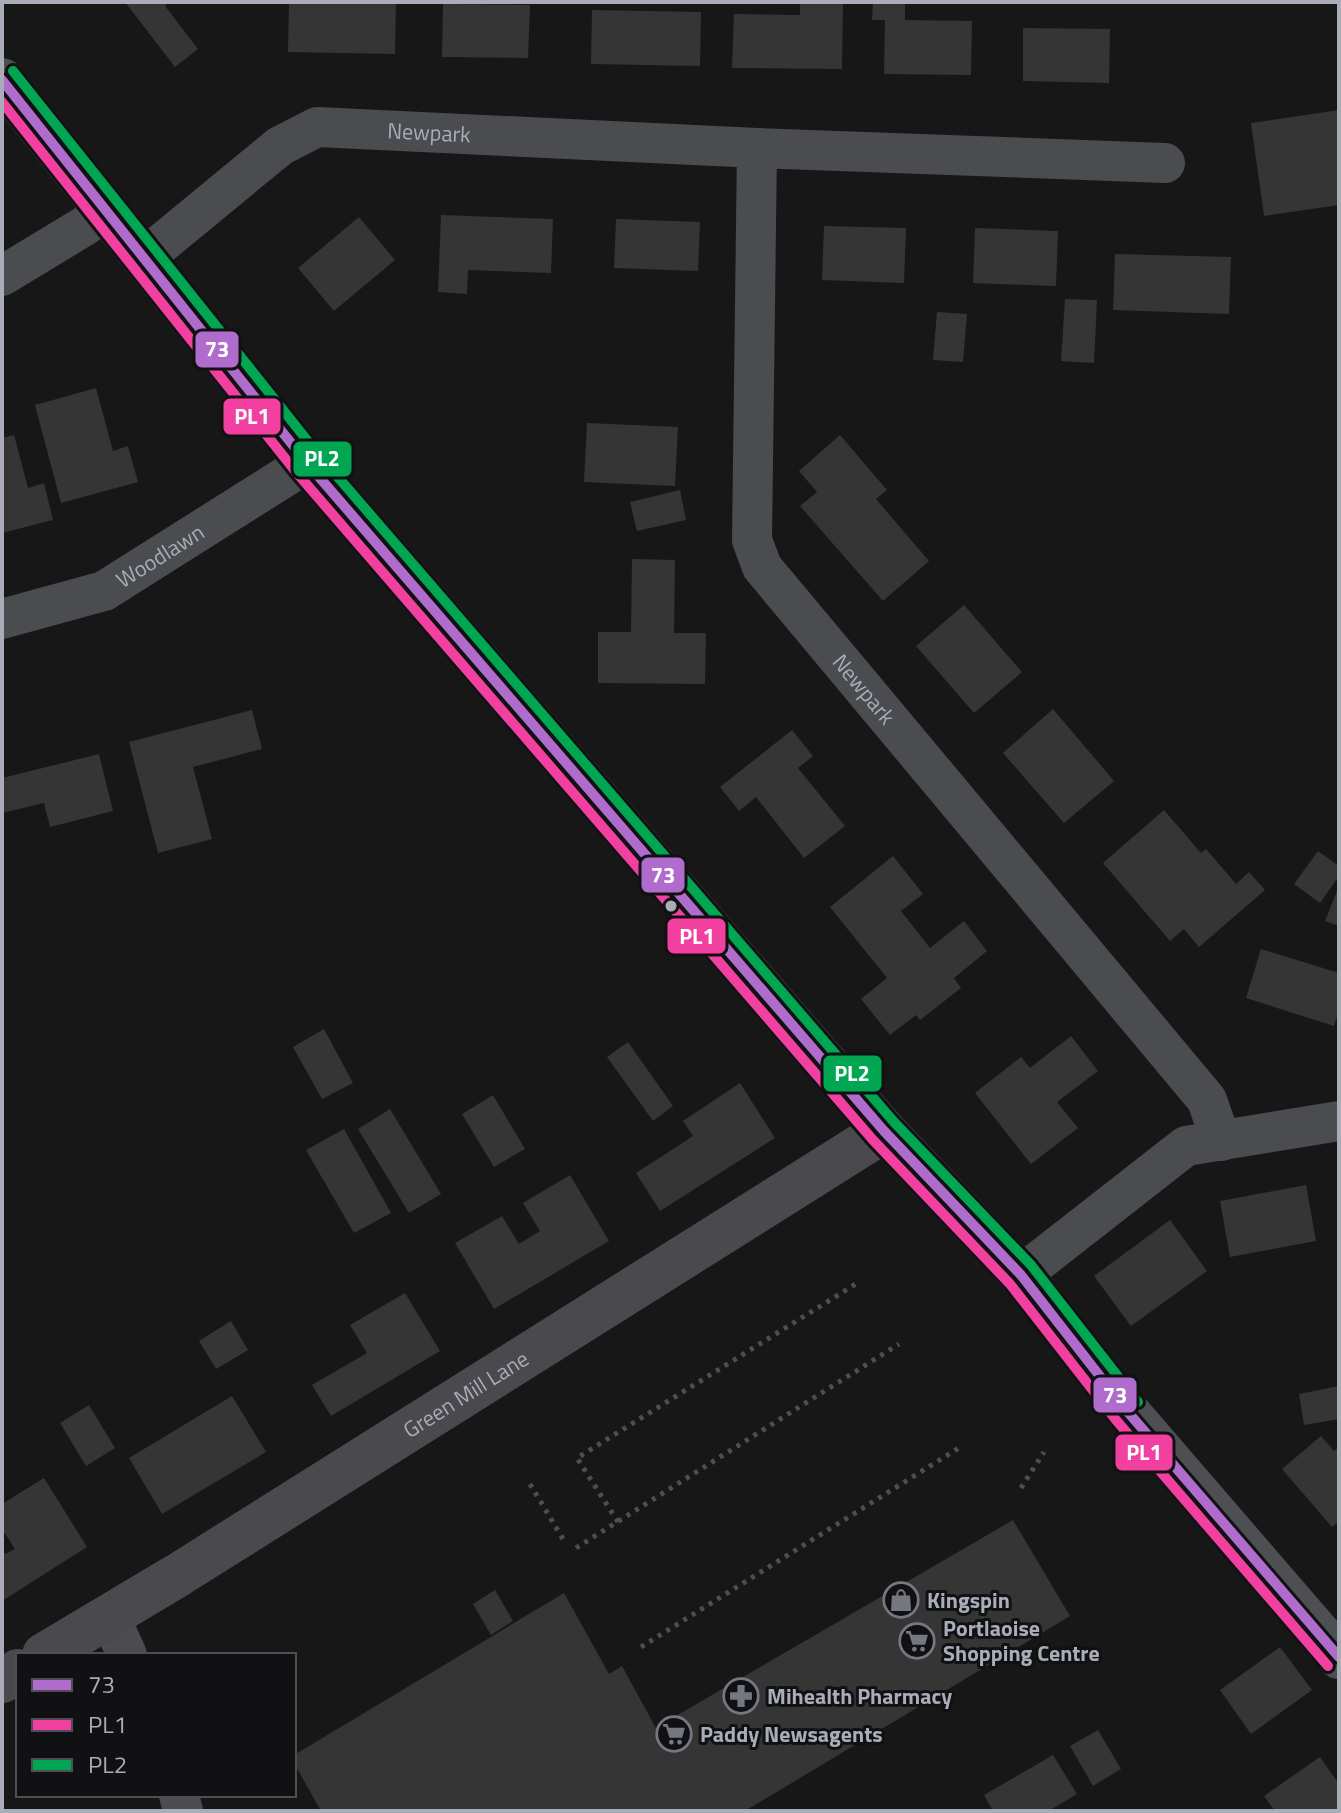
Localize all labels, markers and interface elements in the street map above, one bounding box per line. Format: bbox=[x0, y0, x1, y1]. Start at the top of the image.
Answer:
street label: Newpark bbox=[387, 113, 472, 151]
line badge: 73 bbox=[194, 330, 240, 369]
text: 73 bbox=[205, 332, 229, 366]
line badge: PL1 bbox=[222, 397, 282, 436]
text: PL1 bbox=[234, 399, 270, 433]
line badge: PL2 bbox=[292, 440, 353, 478]
text: PL2 bbox=[304, 441, 340, 475]
street label: Woodlawn bbox=[109, 515, 211, 596]
street label: Newpark bbox=[824, 646, 904, 732]
line badge: 73 bbox=[640, 856, 686, 894]
text: 73 bbox=[651, 858, 675, 892]
unlabelled marker bbox=[663, 898, 679, 914]
line badge: PL1 bbox=[666, 917, 727, 955]
text: PL1 bbox=[679, 919, 715, 953]
line badge: PL2 bbox=[822, 1054, 883, 1093]
text: PL2 bbox=[834, 1056, 870, 1090]
street label: Green Mill Lane bbox=[396, 1342, 535, 1446]
line badge: 73 bbox=[1092, 1376, 1138, 1414]
text: 73 bbox=[1103, 1378, 1127, 1412]
line badge: PL1 bbox=[1114, 1433, 1174, 1472]
text: PL1 bbox=[1126, 1435, 1162, 1469]
shop icon: Kingspin bbox=[882, 1581, 920, 1619]
place label: Kingspin bbox=[927, 1583, 1010, 1617]
place label: Portlaoise Shopping Centre bbox=[943, 1611, 1100, 1670]
supermarket icon: Portlaoise Shopping Centre bbox=[898, 1622, 936, 1660]
legend bbox=[16, 1653, 296, 1797]
text: 73 bbox=[88, 1666, 115, 1702]
pharmacy icon: Mihealth Pharmacy bbox=[722, 1677, 760, 1715]
place label: Mihealth Pharmacy bbox=[767, 1679, 952, 1713]
text: PL1 bbox=[88, 1706, 127, 1742]
supermarket icon: Paddy Newsagents bbox=[655, 1715, 693, 1753]
place label: Paddy Newsagents bbox=[700, 1717, 883, 1751]
text: PL2 bbox=[88, 1746, 127, 1782]

